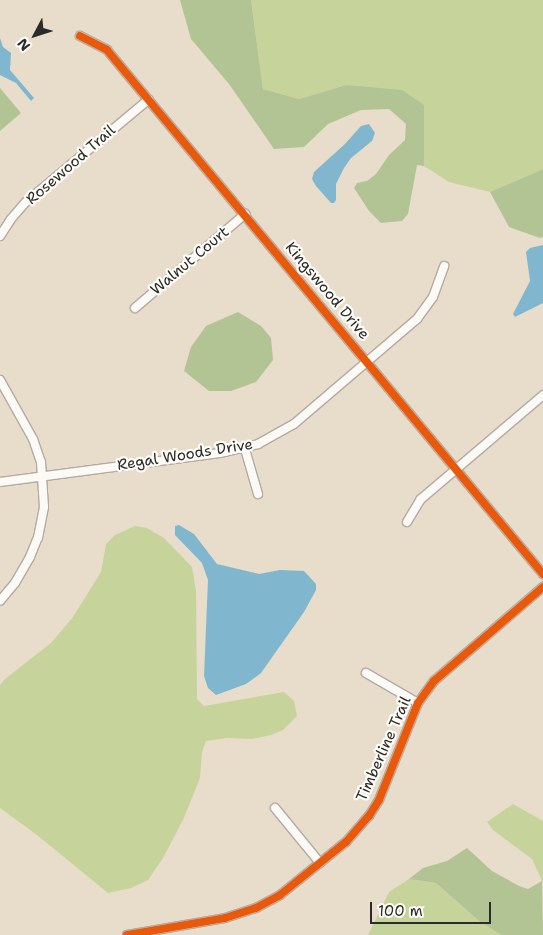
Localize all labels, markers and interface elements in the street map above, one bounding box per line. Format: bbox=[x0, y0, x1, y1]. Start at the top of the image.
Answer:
north arrow bbox=[10, 10, 60, 60]
text: N bbox=[13, 35, 34, 55]
street label: Rosewood Trail bbox=[23, 121, 119, 209]
street label: Walnut Court bbox=[147, 223, 233, 299]
street label: Kingswood Drive bbox=[281, 239, 373, 343]
street label: Regal Woods Drive bbox=[116, 435, 254, 475]
street label: Timberline Trail bbox=[353, 694, 415, 804]
scale bar bbox=[373, 892, 494, 924]
text: 100 m bbox=[378, 901, 423, 921]

